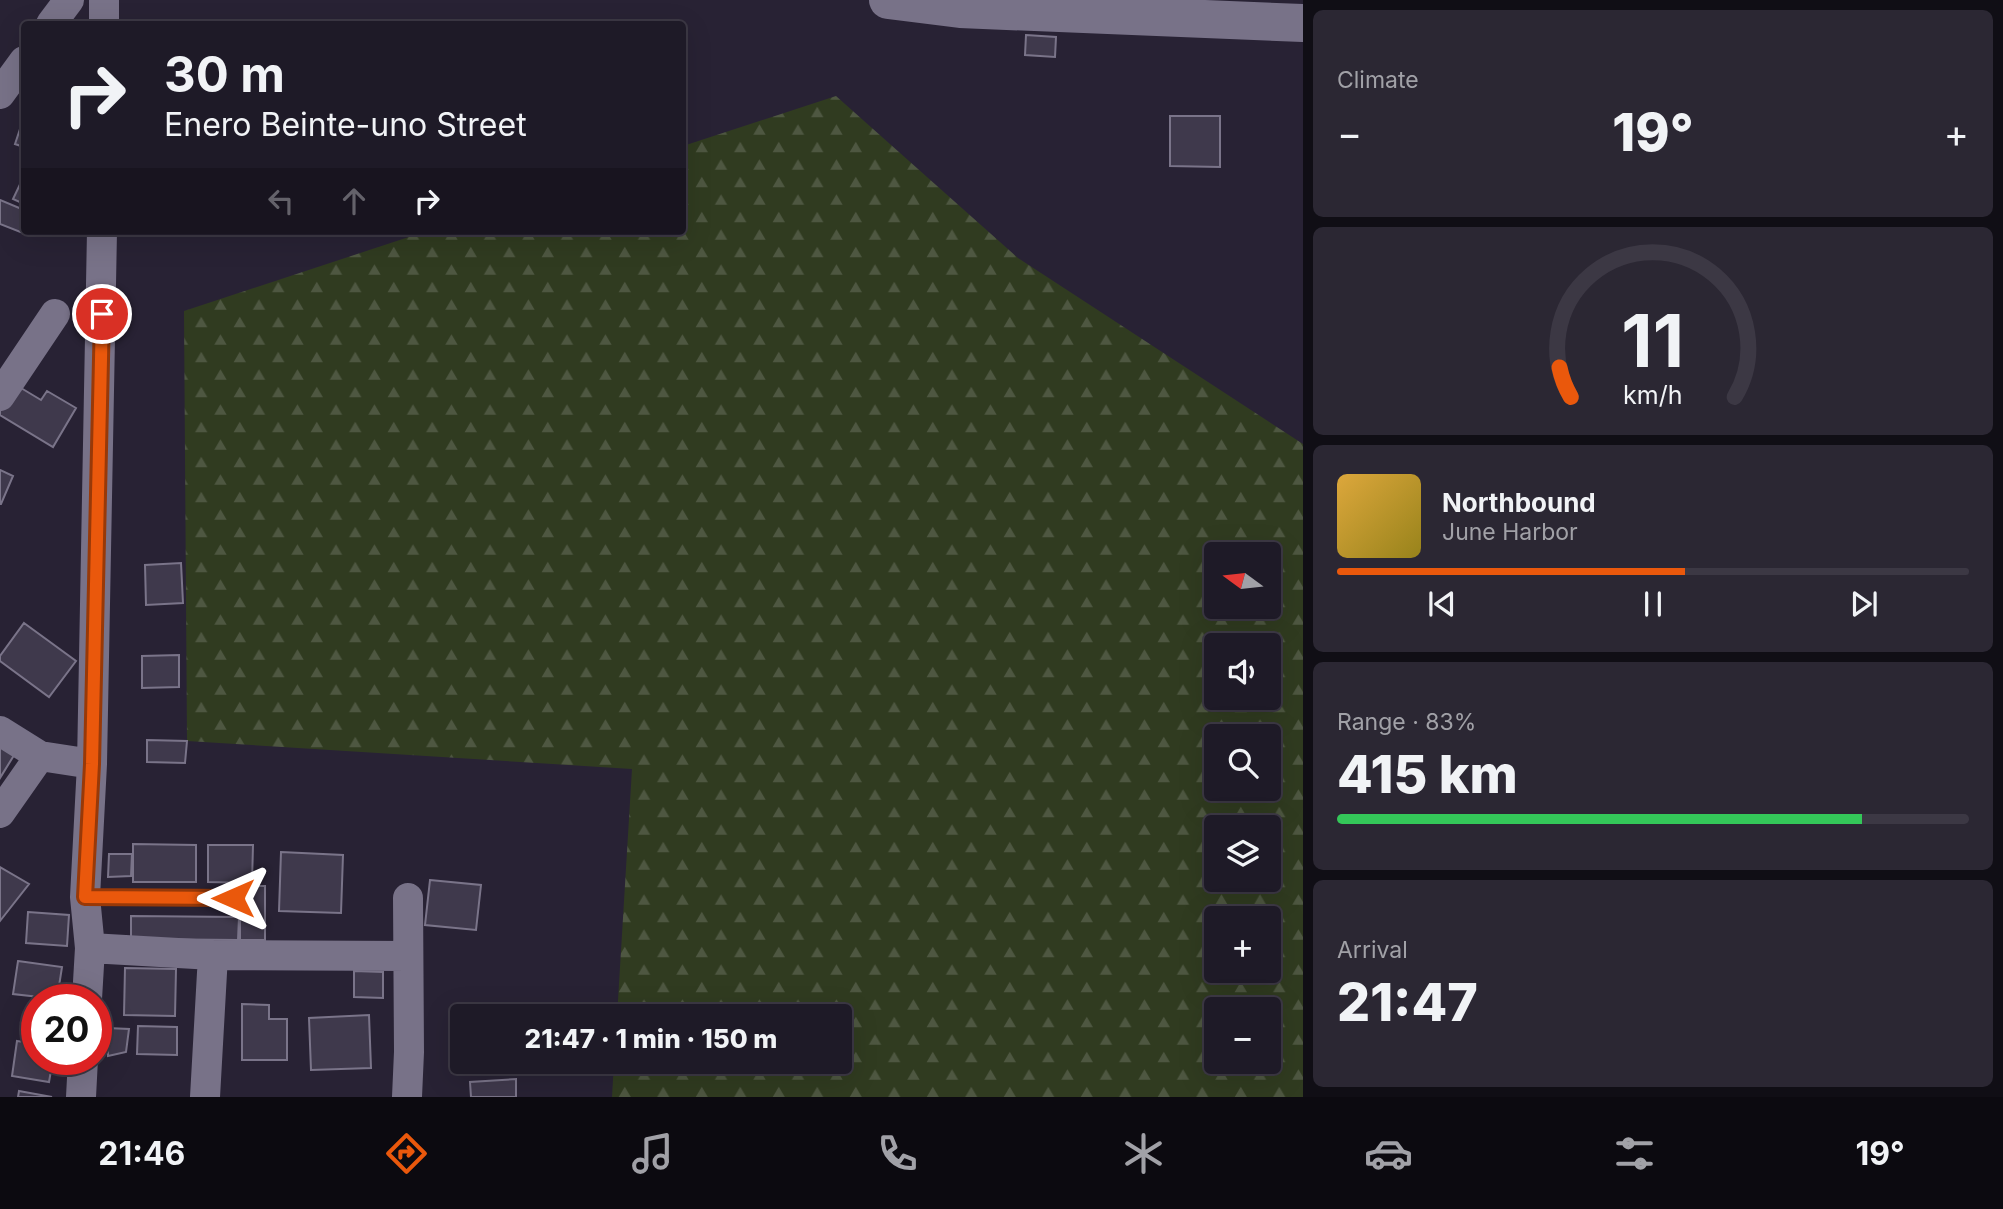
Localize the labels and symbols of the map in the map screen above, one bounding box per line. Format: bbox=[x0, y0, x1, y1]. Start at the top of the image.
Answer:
pin bbox=[72, 284, 132, 344]
north arrow bbox=[1204, 542, 1281, 620]
position arrow bbox=[196, 861, 270, 935]
speed limit sign: 20 bbox=[21, 984, 112, 1075]

